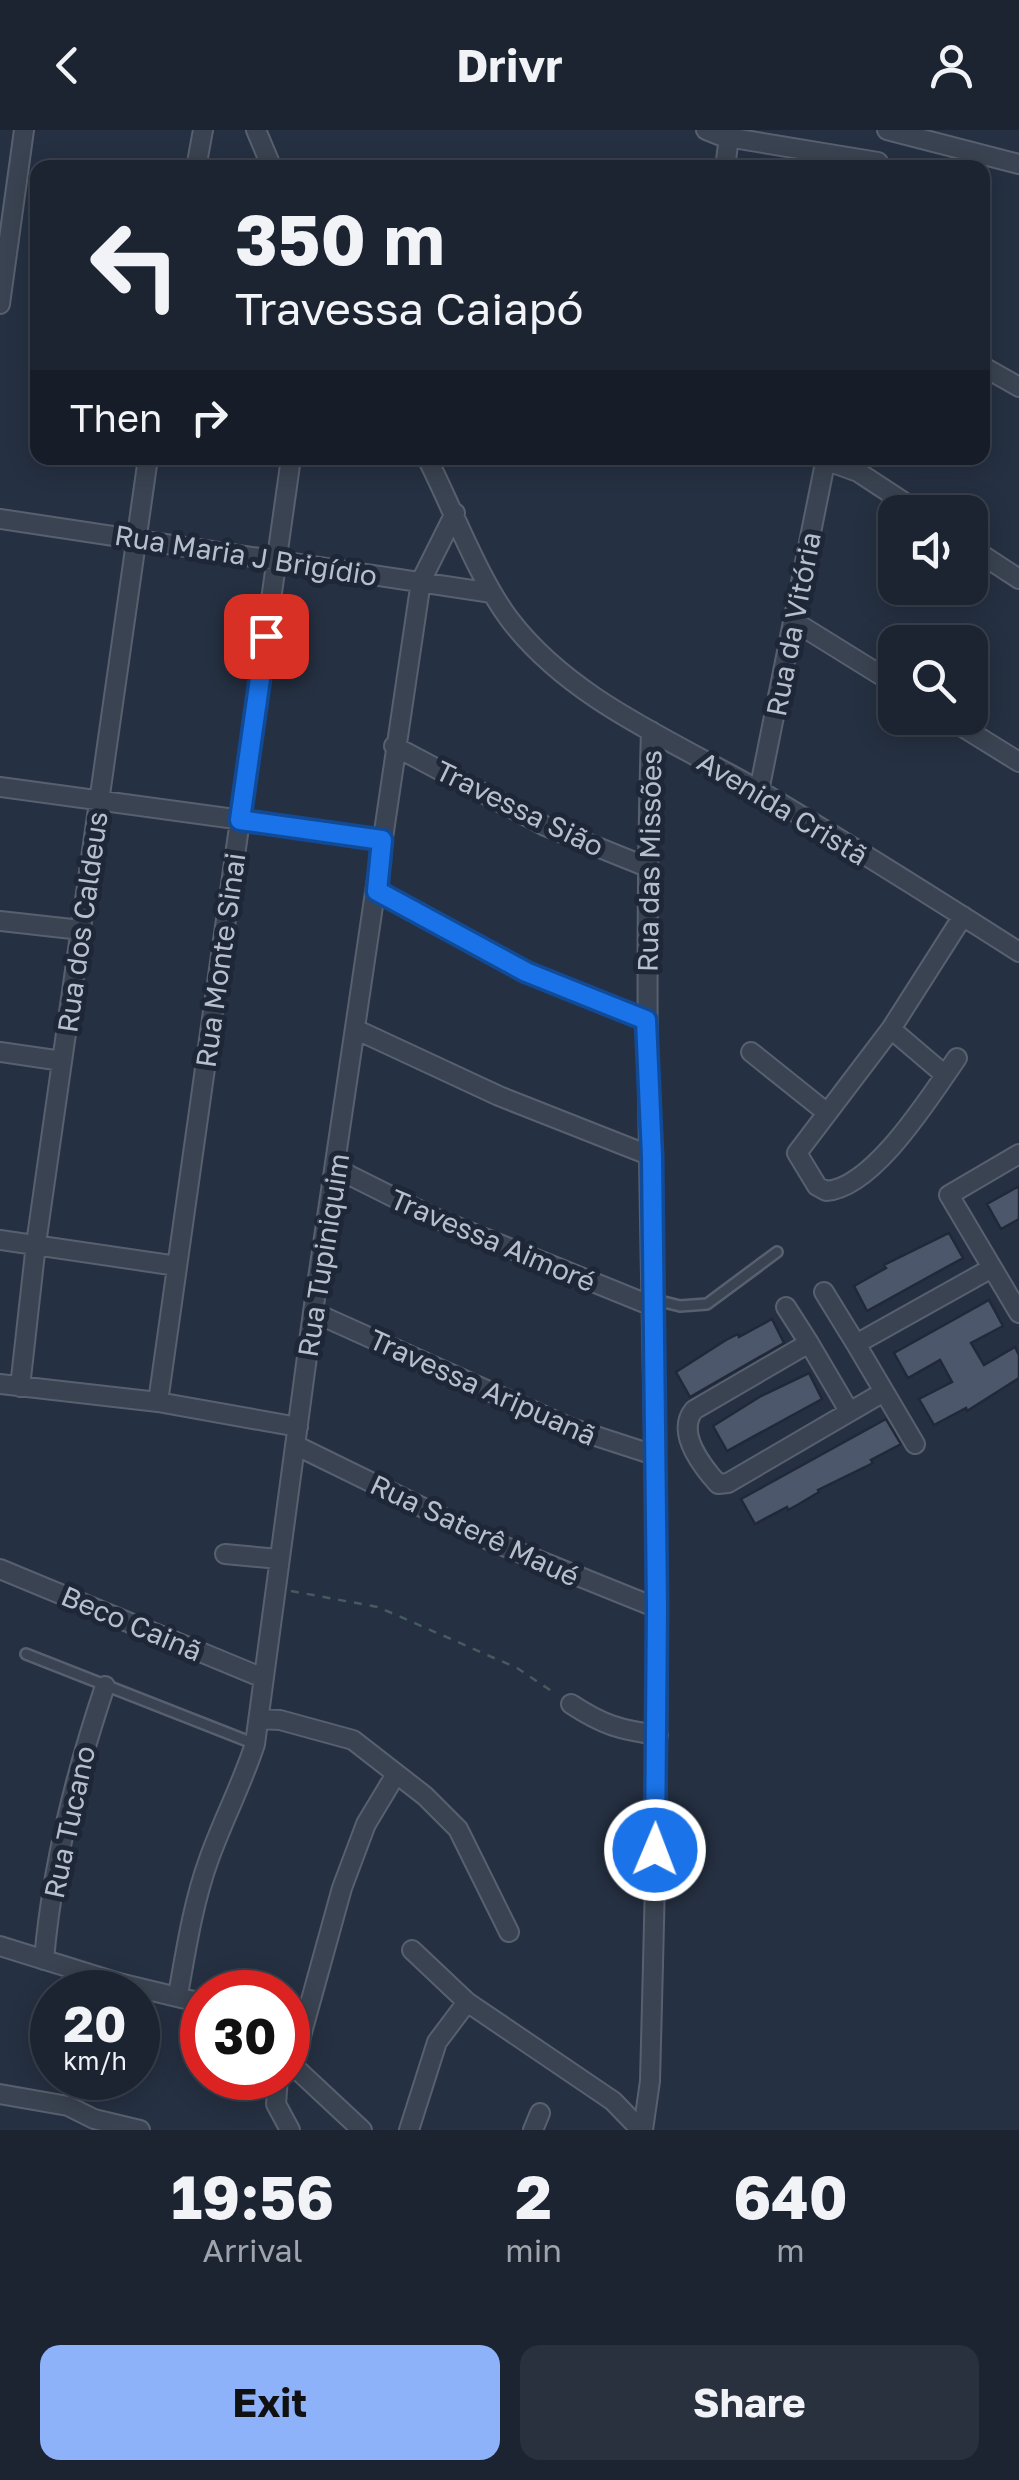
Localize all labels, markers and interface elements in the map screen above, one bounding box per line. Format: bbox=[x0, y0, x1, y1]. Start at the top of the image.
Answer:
icon: back bbox=[40, 38, 95, 93]
text: Drivr bbox=[456, 38, 563, 92]
icon: person bbox=[924, 38, 979, 93]
text: 350 m bbox=[235, 196, 445, 280]
icon: left bbox=[70, 200, 200, 330]
text: Travessa Caiapó bbox=[235, 281, 583, 335]
icon: right bbox=[182, 390, 237, 445]
text: Then bbox=[70, 395, 162, 440]
map controls bbox=[878, 495, 988, 735]
button: sound bbox=[878, 495, 988, 605]
street label: Rua Maria J Brigídio bbox=[112, 518, 380, 592]
street label: Rua da Vitória bbox=[759, 529, 827, 719]
pin bbox=[224, 594, 309, 679]
icon: arrive bbox=[239, 609, 294, 664]
button: search bbox=[878, 625, 988, 735]
street label: Avenida Cristã bbox=[692, 744, 874, 872]
street label: Rua das Missões bbox=[631, 750, 667, 972]
street label: Travessa Sião bbox=[431, 753, 609, 863]
street label: Rua dos Caldeus bbox=[50, 809, 114, 1035]
street label: Rua Monte Sinai bbox=[189, 851, 251, 1069]
street label: Rua Tupiniquim bbox=[291, 1151, 355, 1359]
street label: Travessa Aimoré bbox=[386, 1182, 600, 1298]
street label: Travessa Aripuanã bbox=[364, 1322, 602, 1452]
street label: Rua Saterê Maué bbox=[366, 1467, 584, 1593]
street label: Beco Cainã bbox=[57, 1579, 207, 1667]
street label: Rua Tucano bbox=[37, 1743, 101, 1901]
position arrow bbox=[603, 1798, 707, 1902]
speed limit sign: 30 bbox=[180, 1970, 310, 2100]
text: 20 bbox=[63, 1993, 126, 2053]
text: km/h bbox=[63, 2045, 127, 2076]
text: 19:56 bbox=[171, 2160, 334, 2232]
text: 2 bbox=[515, 2160, 552, 2232]
text: 640 bbox=[733, 2160, 848, 2232]
text: Arrival bbox=[203, 2231, 303, 2269]
text: min bbox=[505, 2231, 562, 2269]
text: m bbox=[776, 2231, 805, 2269]
button: Exit bbox=[40, 2345, 500, 2460]
button: Share bbox=[520, 2345, 979, 2460]

